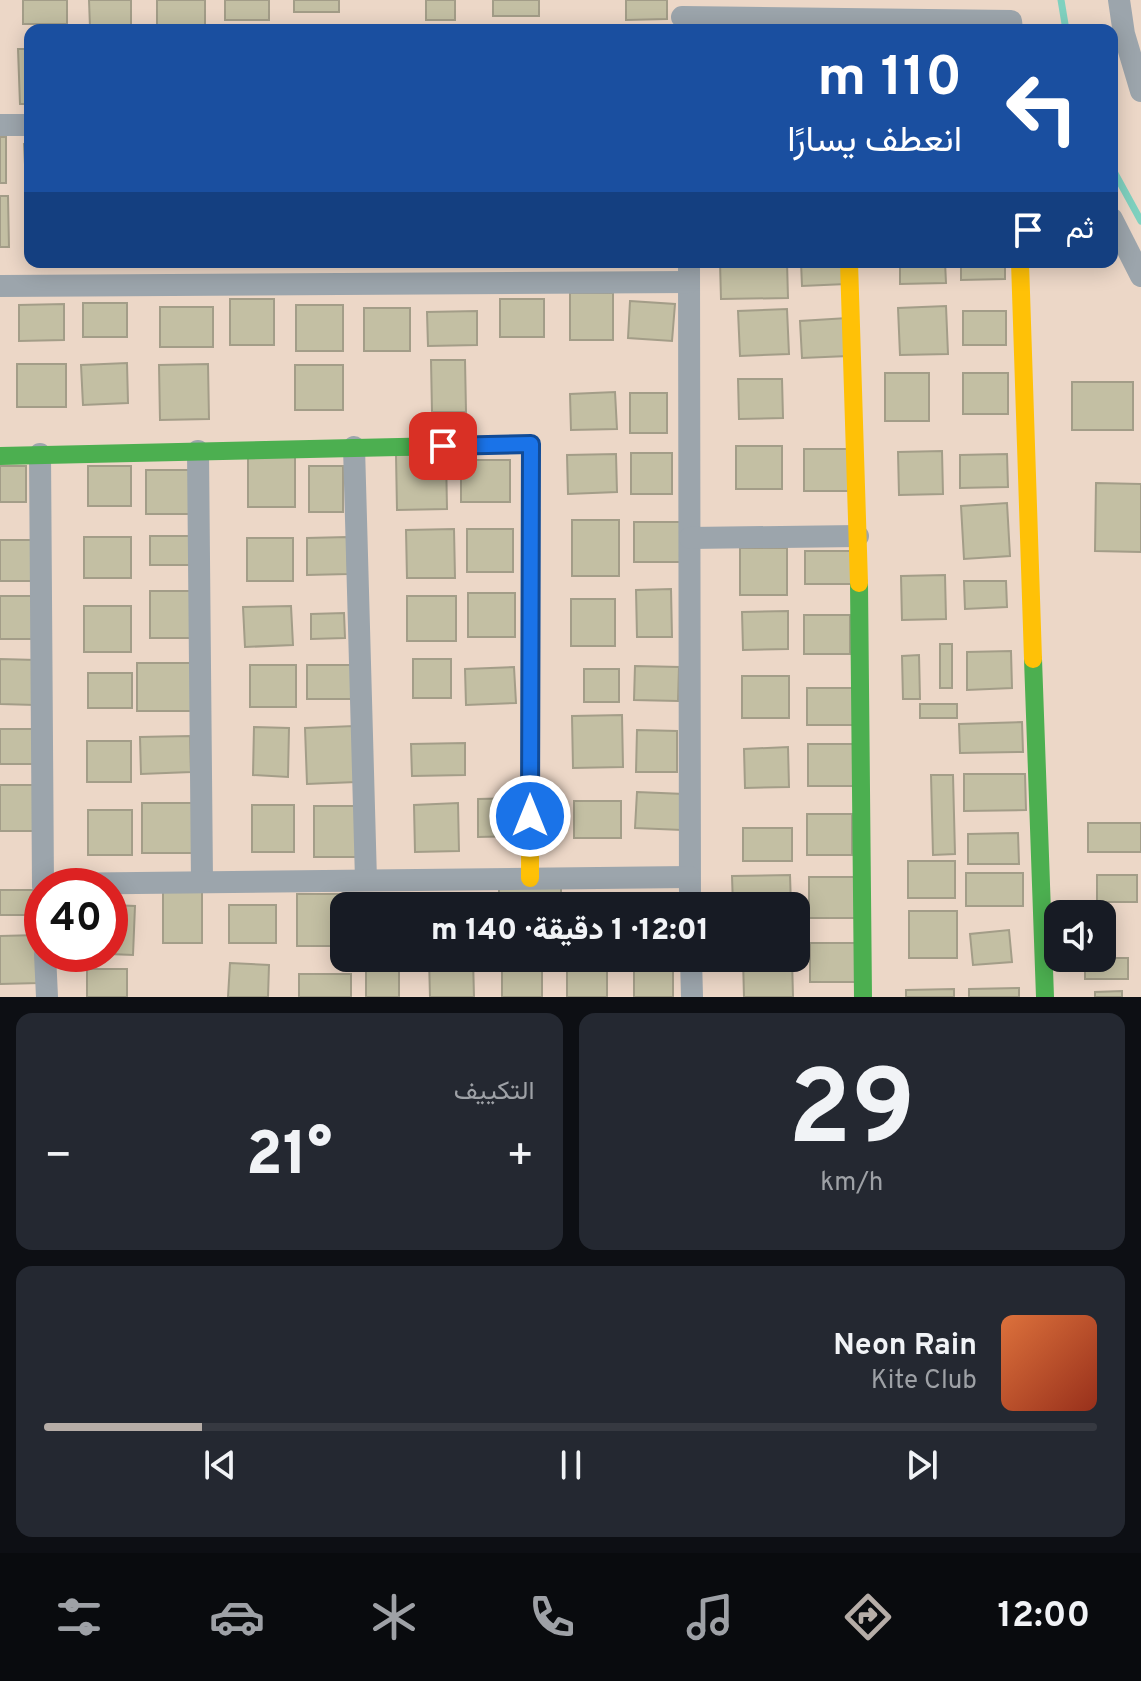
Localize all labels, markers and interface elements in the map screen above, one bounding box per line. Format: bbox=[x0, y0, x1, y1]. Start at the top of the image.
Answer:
text: 110 m bbox=[817, 45, 962, 115]
icon: left bbox=[990, 56, 1094, 160]
text: انعطف يسارًا bbox=[787, 119, 962, 165]
icon: arrive bbox=[1006, 208, 1050, 252]
text: ثم bbox=[1066, 212, 1094, 249]
pin bbox=[409, 412, 477, 480]
icon: arrive bbox=[421, 424, 465, 468]
position arrow bbox=[488, 774, 572, 858]
speed limit sign: 40 bbox=[24, 868, 128, 972]
map controls bbox=[1044, 900, 1116, 972]
button: sound bbox=[1044, 900, 1116, 972]
text: 12:01 · 1 دقيقة · 140 m bbox=[431, 913, 709, 950]
text: 29 bbox=[788, 1049, 916, 1181]
text: التكييف bbox=[454, 1076, 535, 1109]
text: 21° bbox=[246, 1120, 332, 1196]
text: − bbox=[44, 1130, 72, 1186]
text: + bbox=[506, 1130, 535, 1186]
text: km/h bbox=[820, 1167, 883, 1200]
text: Neon Rain bbox=[833, 1328, 977, 1365]
text: Kite Club bbox=[871, 1365, 977, 1398]
icon: previous bbox=[198, 1443, 242, 1487]
icon: pause bbox=[549, 1443, 593, 1487]
icon: next bbox=[900, 1443, 944, 1487]
icon: filters bbox=[51, 1589, 107, 1645]
icon: car bbox=[209, 1589, 265, 1645]
icon: climate bbox=[366, 1589, 422, 1645]
icon: phone bbox=[524, 1589, 580, 1645]
icon: music bbox=[682, 1589, 738, 1645]
icon: directions bbox=[840, 1589, 896, 1645]
text: 12:00 bbox=[997, 1594, 1090, 1640]

